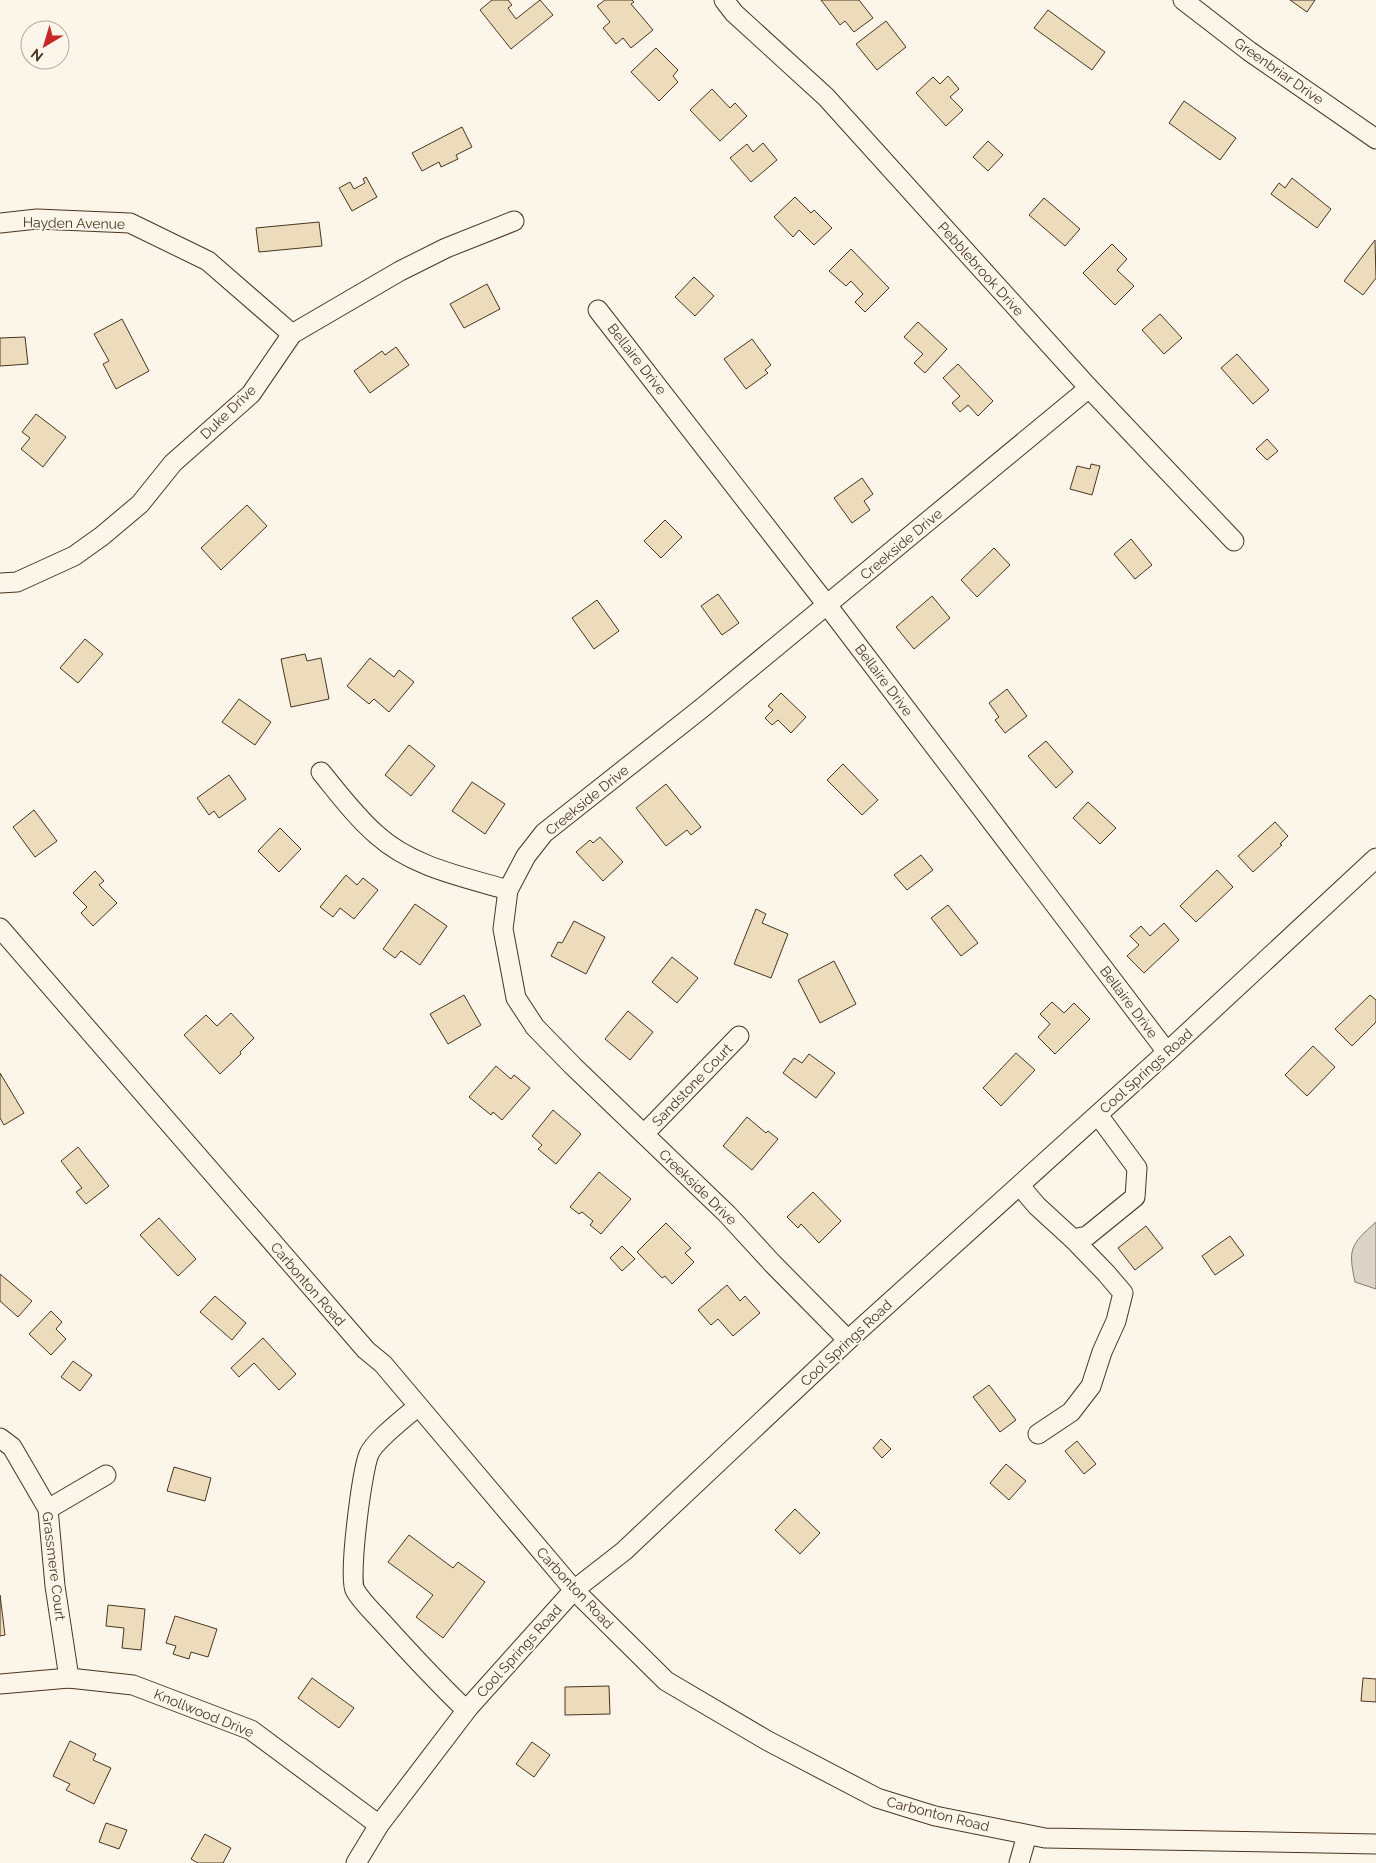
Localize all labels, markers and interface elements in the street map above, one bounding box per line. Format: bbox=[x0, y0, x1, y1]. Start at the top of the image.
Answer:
north arrow bbox=[20, 20, 70, 70]
street label: Greenbriar Drive bbox=[1231, 34, 1327, 108]
text: N bbox=[28, 46, 46, 65]
street label: Hayden Avenue bbox=[23, 214, 125, 232]
street label: Pebblebrook Drive bbox=[935, 219, 1027, 319]
street label: Bellaire Drive bbox=[604, 320, 670, 398]
street label: Duke Drive bbox=[197, 382, 259, 442]
street label: Creekside Drive bbox=[857, 505, 945, 583]
street label: Bellaire Drive bbox=[852, 641, 916, 719]
street label: Creekside Drive bbox=[542, 762, 632, 838]
street label: Bellaire Drive bbox=[1097, 963, 1161, 1041]
street label: Cool Springs Road bbox=[1096, 1025, 1196, 1117]
street label: Sandstone Court bbox=[649, 1040, 736, 1130]
street label: Creekside Drive bbox=[656, 1146, 740, 1228]
street label: Carbonton Road bbox=[267, 1239, 349, 1329]
street label: Cool Springs Road bbox=[797, 1297, 895, 1389]
street label: Grassmere Court bbox=[39, 1511, 69, 1622]
street label: Carbonton Road bbox=[533, 1544, 617, 1632]
street label: Cool Springs Road bbox=[473, 1601, 565, 1701]
street label: Knollwood Drive bbox=[152, 1686, 256, 1740]
street label: Carbonton Road bbox=[885, 1793, 991, 1835]

